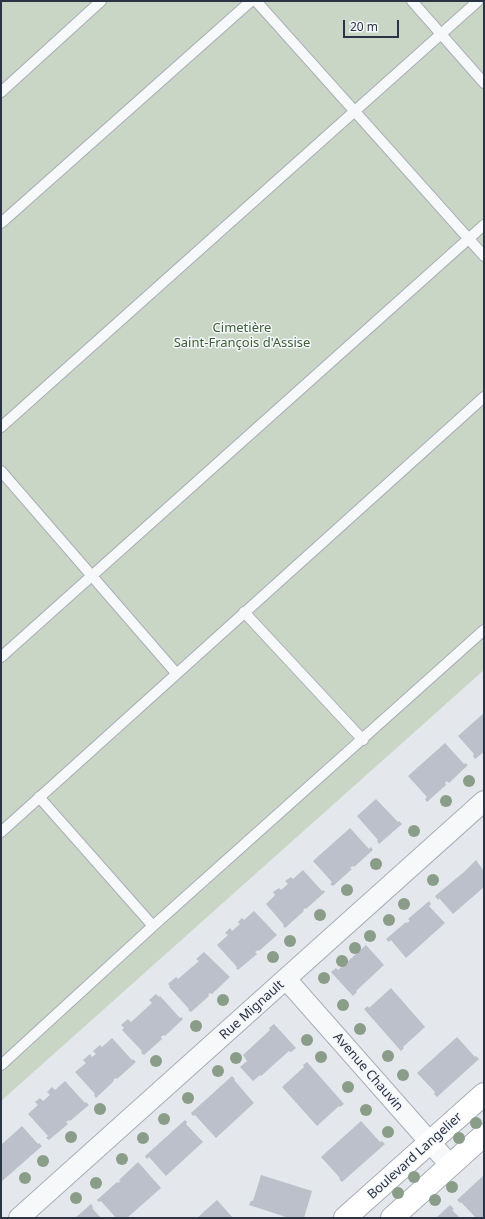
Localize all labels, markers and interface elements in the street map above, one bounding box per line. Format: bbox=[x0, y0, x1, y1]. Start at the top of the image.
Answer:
scale bar bbox=[345, 12, 401, 38]
text: 20 m bbox=[350, 18, 378, 35]
park label: Cimetière Saint-François d'Assise bbox=[174, 320, 310, 351]
street label: Rue Mignault bbox=[217, 977, 287, 1043]
street label: Avenue Chauvin bbox=[330, 1030, 406, 1114]
street label: Boulevard Langelier bbox=[364, 1109, 466, 1203]

